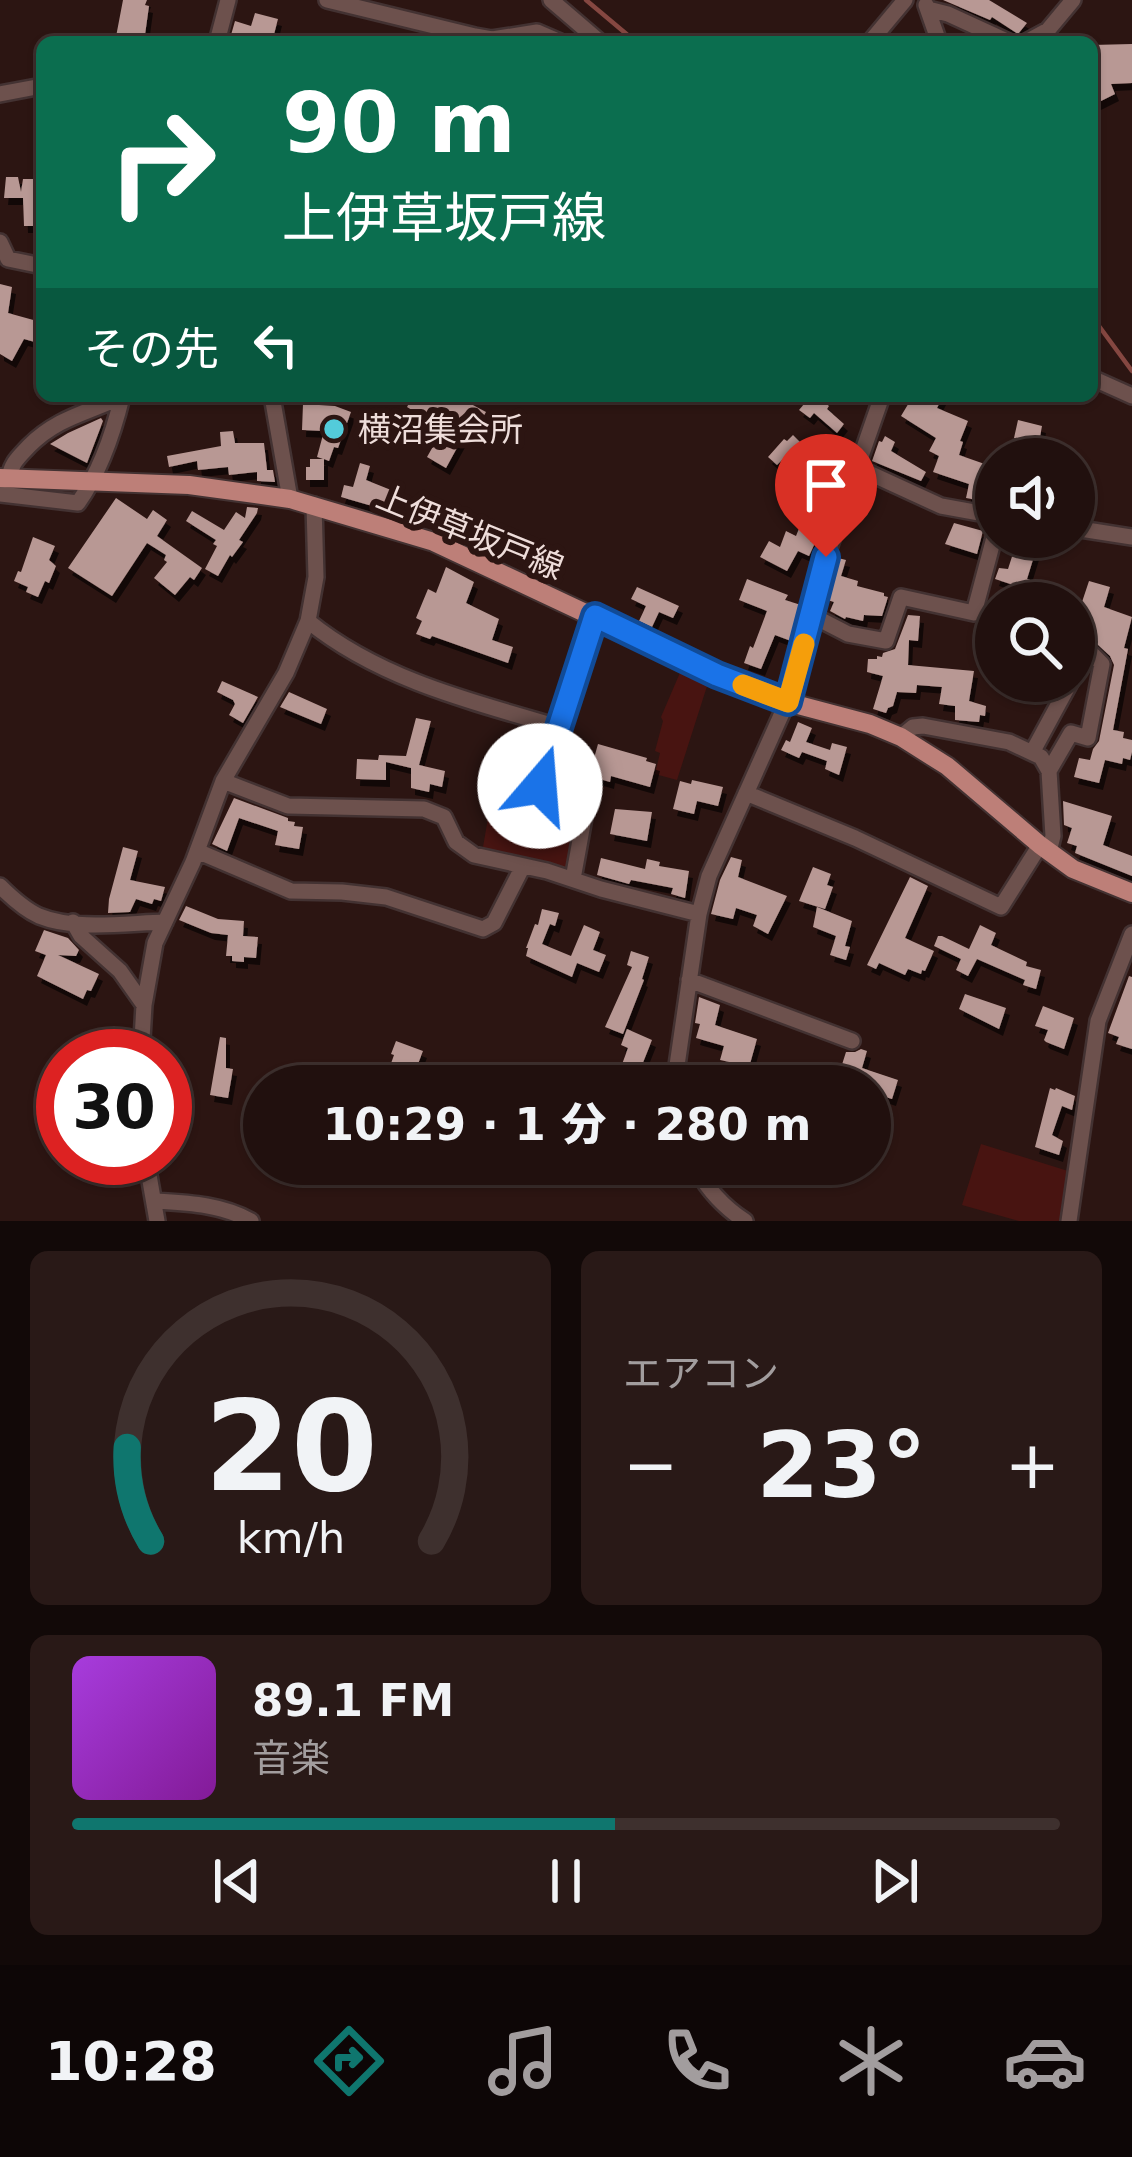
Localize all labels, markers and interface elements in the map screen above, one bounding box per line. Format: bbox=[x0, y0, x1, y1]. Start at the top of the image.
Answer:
text: 90 m bbox=[282, 74, 516, 172]
icon: right bbox=[84, 84, 240, 240]
text: 上伊草坂戸線 bbox=[282, 187, 606, 250]
icon: left bbox=[243, 312, 309, 378]
text: その先 bbox=[84, 323, 219, 376]
place label: 横沼集会所 bbox=[358, 410, 523, 449]
marker: 横沼集会所 bbox=[321, 416, 347, 442]
pin bbox=[775, 434, 877, 557]
map controls bbox=[975, 438, 1095, 702]
button: sound bbox=[975, 438, 1095, 558]
icon: arrive bbox=[793, 452, 859, 518]
street label: 上伊草坂戸線 bbox=[371, 477, 569, 587]
button: search bbox=[975, 582, 1095, 702]
position arrow bbox=[477, 723, 603, 849]
speed limit sign: 30 bbox=[36, 1029, 192, 1185]
text: 10:29 · 1 分 · 280 m bbox=[323, 1098, 811, 1151]
text: エアコン bbox=[623, 1351, 779, 1396]
text: 20 bbox=[204, 1374, 377, 1519]
text: 23° bbox=[756, 1413, 927, 1518]
text: − bbox=[623, 1427, 678, 1504]
text: + bbox=[1005, 1427, 1060, 1504]
text: km/h bbox=[236, 1513, 345, 1563]
text: 89.1 FM bbox=[252, 1674, 454, 1727]
text: 音楽 bbox=[252, 1736, 330, 1781]
icon: previous bbox=[204, 1848, 270, 1914]
icon: pause bbox=[533, 1848, 599, 1914]
icon: next bbox=[862, 1848, 928, 1914]
icon: directions bbox=[307, 2019, 391, 2103]
icon: music bbox=[481, 2019, 565, 2103]
icon: phone bbox=[655, 2019, 739, 2103]
icon: climate bbox=[829, 2019, 913, 2103]
icon: car bbox=[1003, 2019, 1087, 2103]
text: 10:28 bbox=[45, 2030, 217, 2093]

